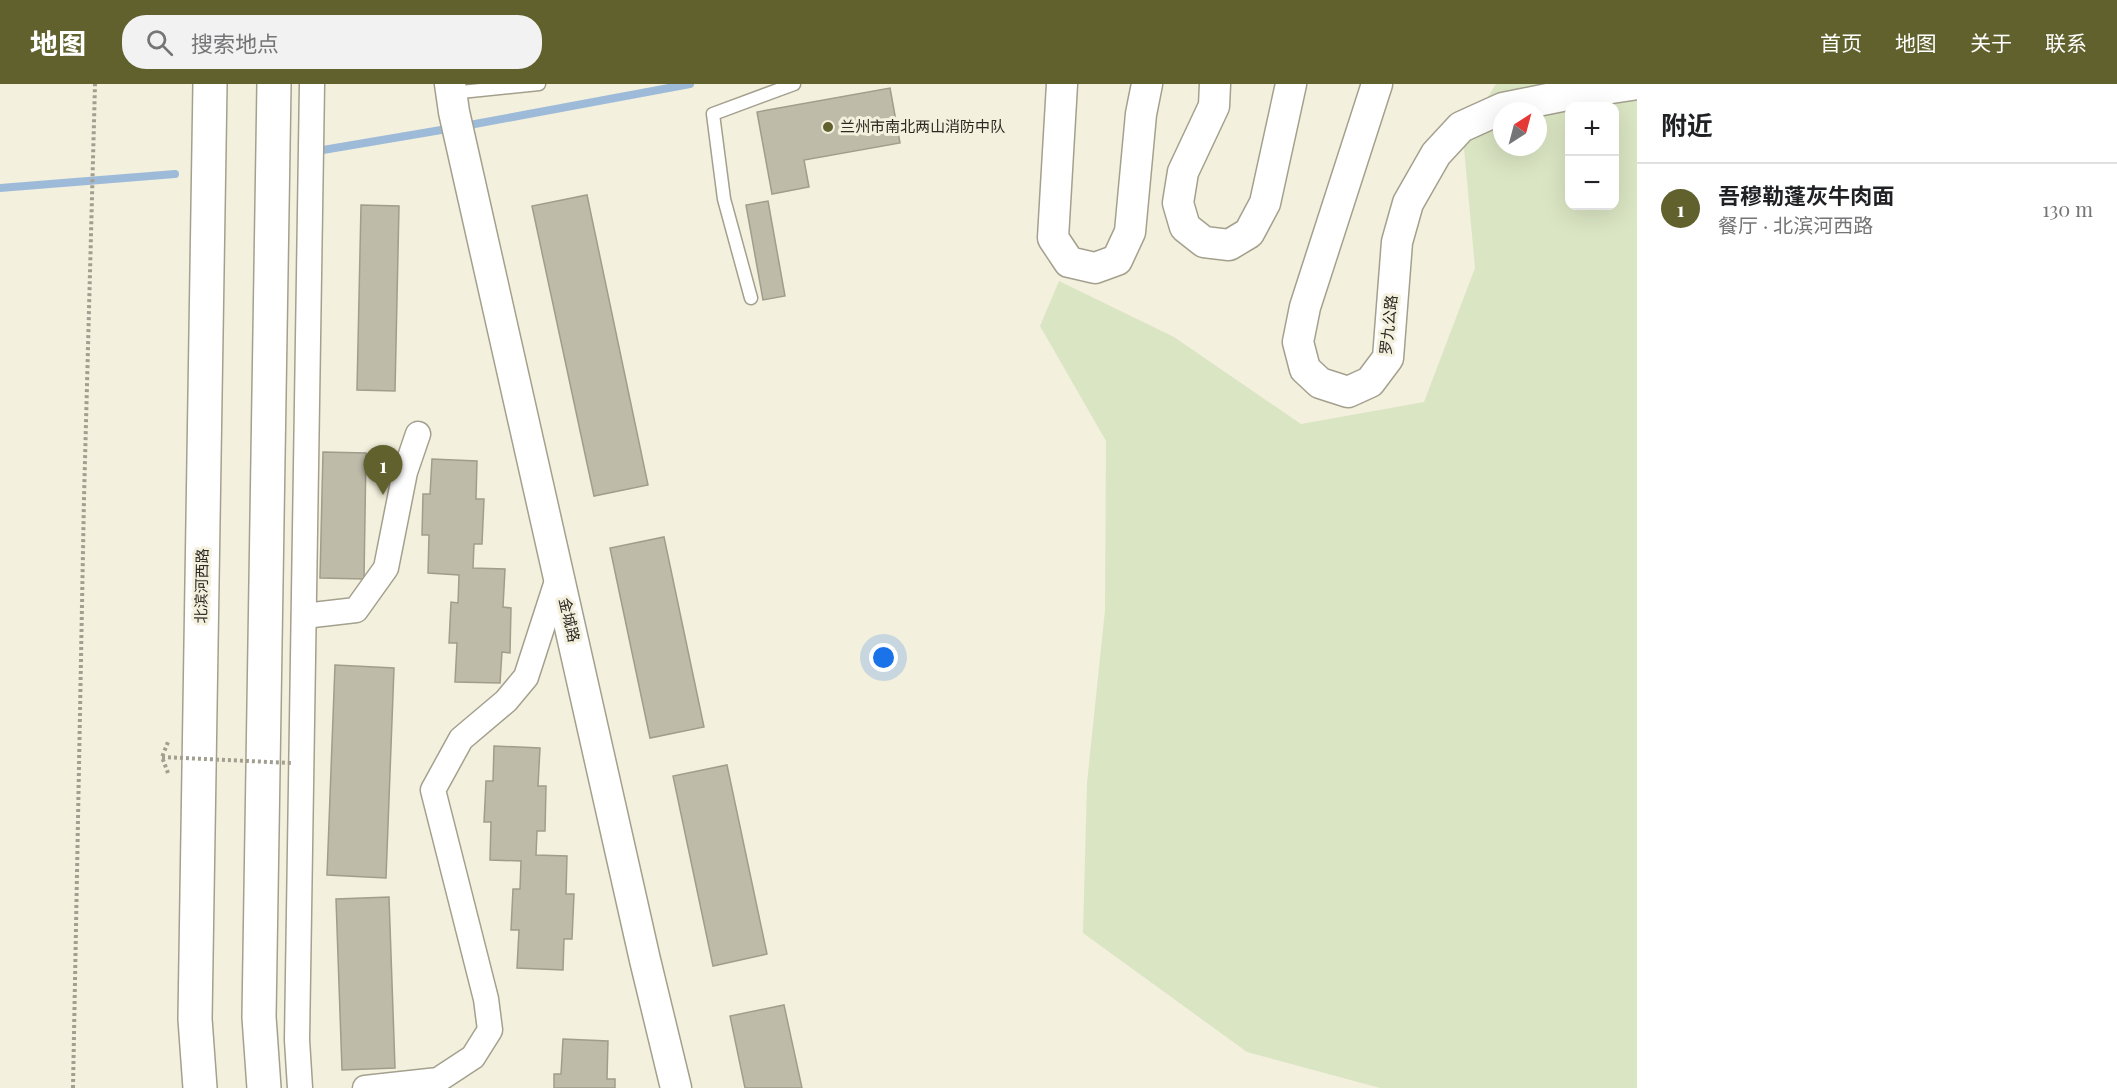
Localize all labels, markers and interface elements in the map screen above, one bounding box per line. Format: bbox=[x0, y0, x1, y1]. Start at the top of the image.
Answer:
search box bbox=[122, 15, 542, 69]
text: 地图 bbox=[30, 24, 86, 61]
icon: search bbox=[143, 26, 176, 59]
text: 搜索地点 bbox=[191, 28, 279, 58]
text: 首页 bbox=[1820, 28, 1862, 56]
text: 地图 bbox=[1895, 28, 1937, 56]
text: 关于 bbox=[1970, 28, 2012, 56]
text: 联系 bbox=[2045, 28, 2087, 56]
north arrow bbox=[1493, 102, 1547, 156]
map controls bbox=[1565, 102, 1619, 210]
button: + bbox=[1565, 102, 1619, 156]
text: 附近 bbox=[1661, 107, 1713, 142]
place label: 兰州市南北两山消防中队 bbox=[840, 116, 1005, 136]
marker: 兰州市南北两山消防中队 bbox=[821, 120, 835, 134]
button: − bbox=[1565, 156, 1619, 210]
text: 吾穆勒蓬灰牛肉面 bbox=[1718, 180, 1894, 210]
text: 1 bbox=[1677, 195, 1684, 222]
text: 130 m bbox=[2042, 195, 2093, 222]
text: 餐厅 · 北滨河西路 bbox=[1718, 211, 1873, 238]
street label: 罗九公路 bbox=[1375, 294, 1401, 356]
pin: 1 bbox=[364, 446, 403, 495]
street label: 北滨河西路 bbox=[190, 548, 212, 624]
street label: 金城路 bbox=[555, 596, 585, 644]
your location bbox=[869, 643, 898, 672]

